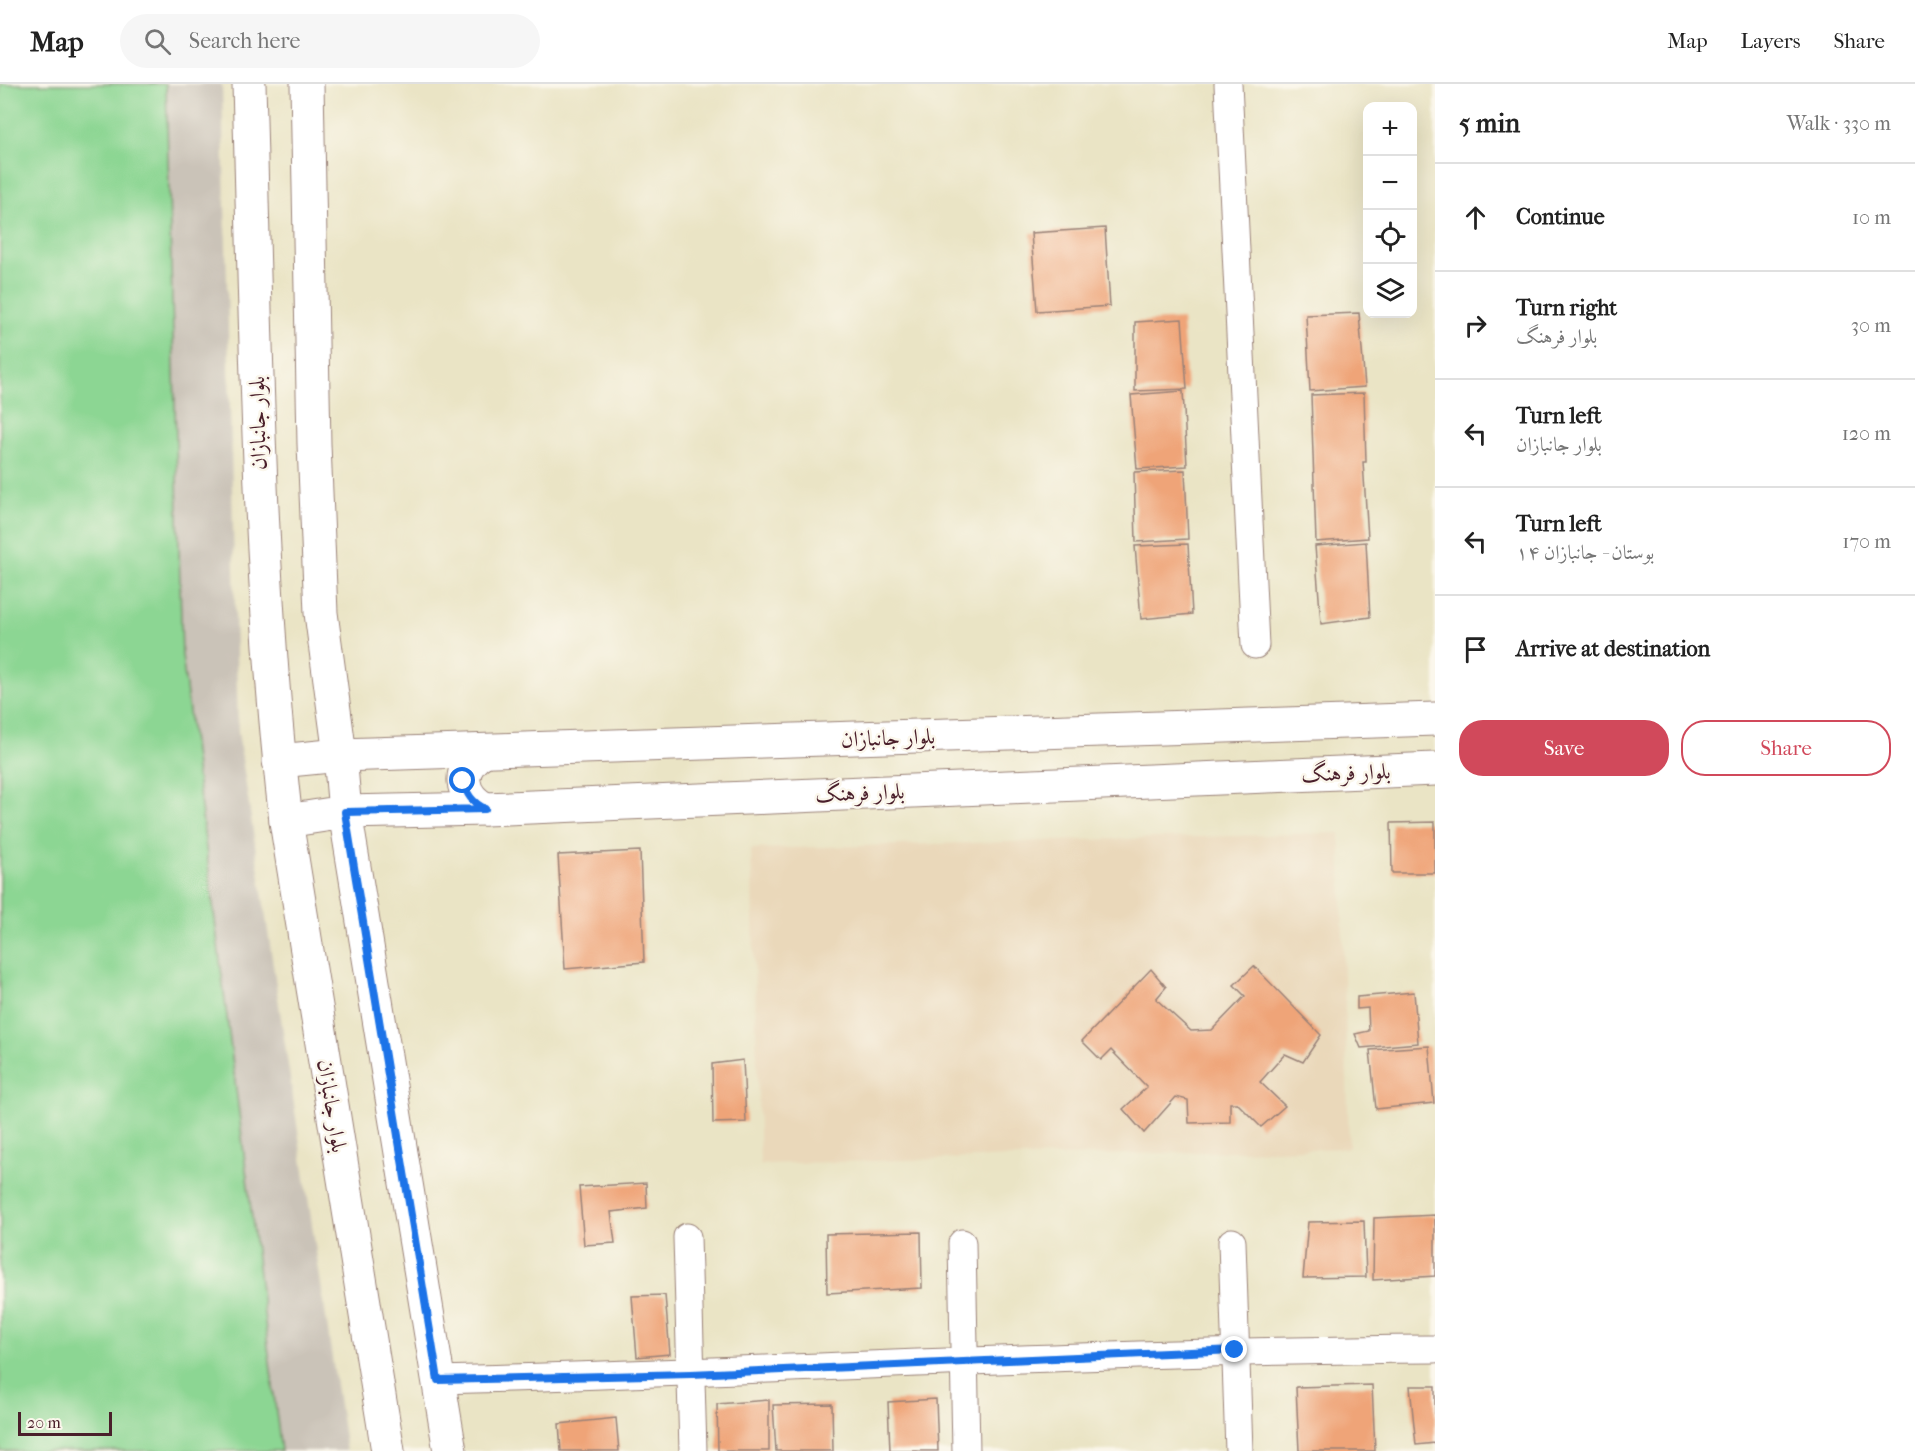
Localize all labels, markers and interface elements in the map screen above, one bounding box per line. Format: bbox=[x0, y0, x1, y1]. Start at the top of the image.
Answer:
search box bbox=[120, 14, 540, 68]
text: Map bbox=[30, 25, 84, 58]
icon: search bbox=[141, 25, 174, 58]
text: Search here bbox=[189, 28, 300, 54]
text: Map bbox=[1667, 29, 1708, 53]
text: Layers bbox=[1741, 29, 1800, 53]
text: Share bbox=[1833, 29, 1885, 53]
map controls bbox=[1363, 102, 1417, 318]
button: + bbox=[1363, 102, 1417, 156]
text: 5 min bbox=[1459, 108, 1520, 139]
text: Walk · 330 m bbox=[1787, 112, 1891, 135]
button: − bbox=[1363, 156, 1417, 210]
icon: ahead bbox=[1459, 201, 1492, 234]
text: Continue bbox=[1516, 204, 1605, 230]
text: 10 m bbox=[1852, 206, 1891, 229]
button: locate bbox=[1363, 210, 1417, 264]
button: layers bbox=[1363, 264, 1417, 318]
text: Turn right bbox=[1516, 295, 1617, 321]
icon: right bbox=[1459, 309, 1492, 342]
text: 30 m bbox=[1851, 314, 1891, 337]
text: بلوار فرهنگ bbox=[1516, 325, 1597, 348]
street label: بلوار جانبازان bbox=[244, 376, 272, 470]
text: Turn left bbox=[1516, 403, 1602, 429]
icon: left bbox=[1459, 417, 1492, 450]
text: 120 m bbox=[1842, 422, 1891, 445]
text: بلوار جانبازان bbox=[1516, 433, 1602, 456]
text: Turn left bbox=[1516, 511, 1602, 537]
icon: left bbox=[1459, 525, 1492, 558]
text: 170 m bbox=[1842, 530, 1891, 553]
text: بوستان - جانبازان ۱۴ bbox=[1516, 541, 1654, 564]
icon: arrive bbox=[1459, 633, 1492, 666]
text: Arrive at destination bbox=[1516, 636, 1710, 662]
button: Save bbox=[1459, 720, 1669, 776]
button: Share bbox=[1681, 720, 1891, 776]
street label: بلوار جانبازان bbox=[840, 723, 936, 753]
street label: بلوار فرهنگ bbox=[1301, 757, 1391, 789]
route start bbox=[449, 767, 475, 793]
street label: بلوار فرهنگ bbox=[815, 777, 905, 809]
street label: بلوار جانبازان bbox=[312, 1057, 352, 1155]
route end bbox=[1221, 1336, 1247, 1362]
scale bar bbox=[18, 1409, 112, 1436]
text: 20 m bbox=[27, 1413, 61, 1432]

